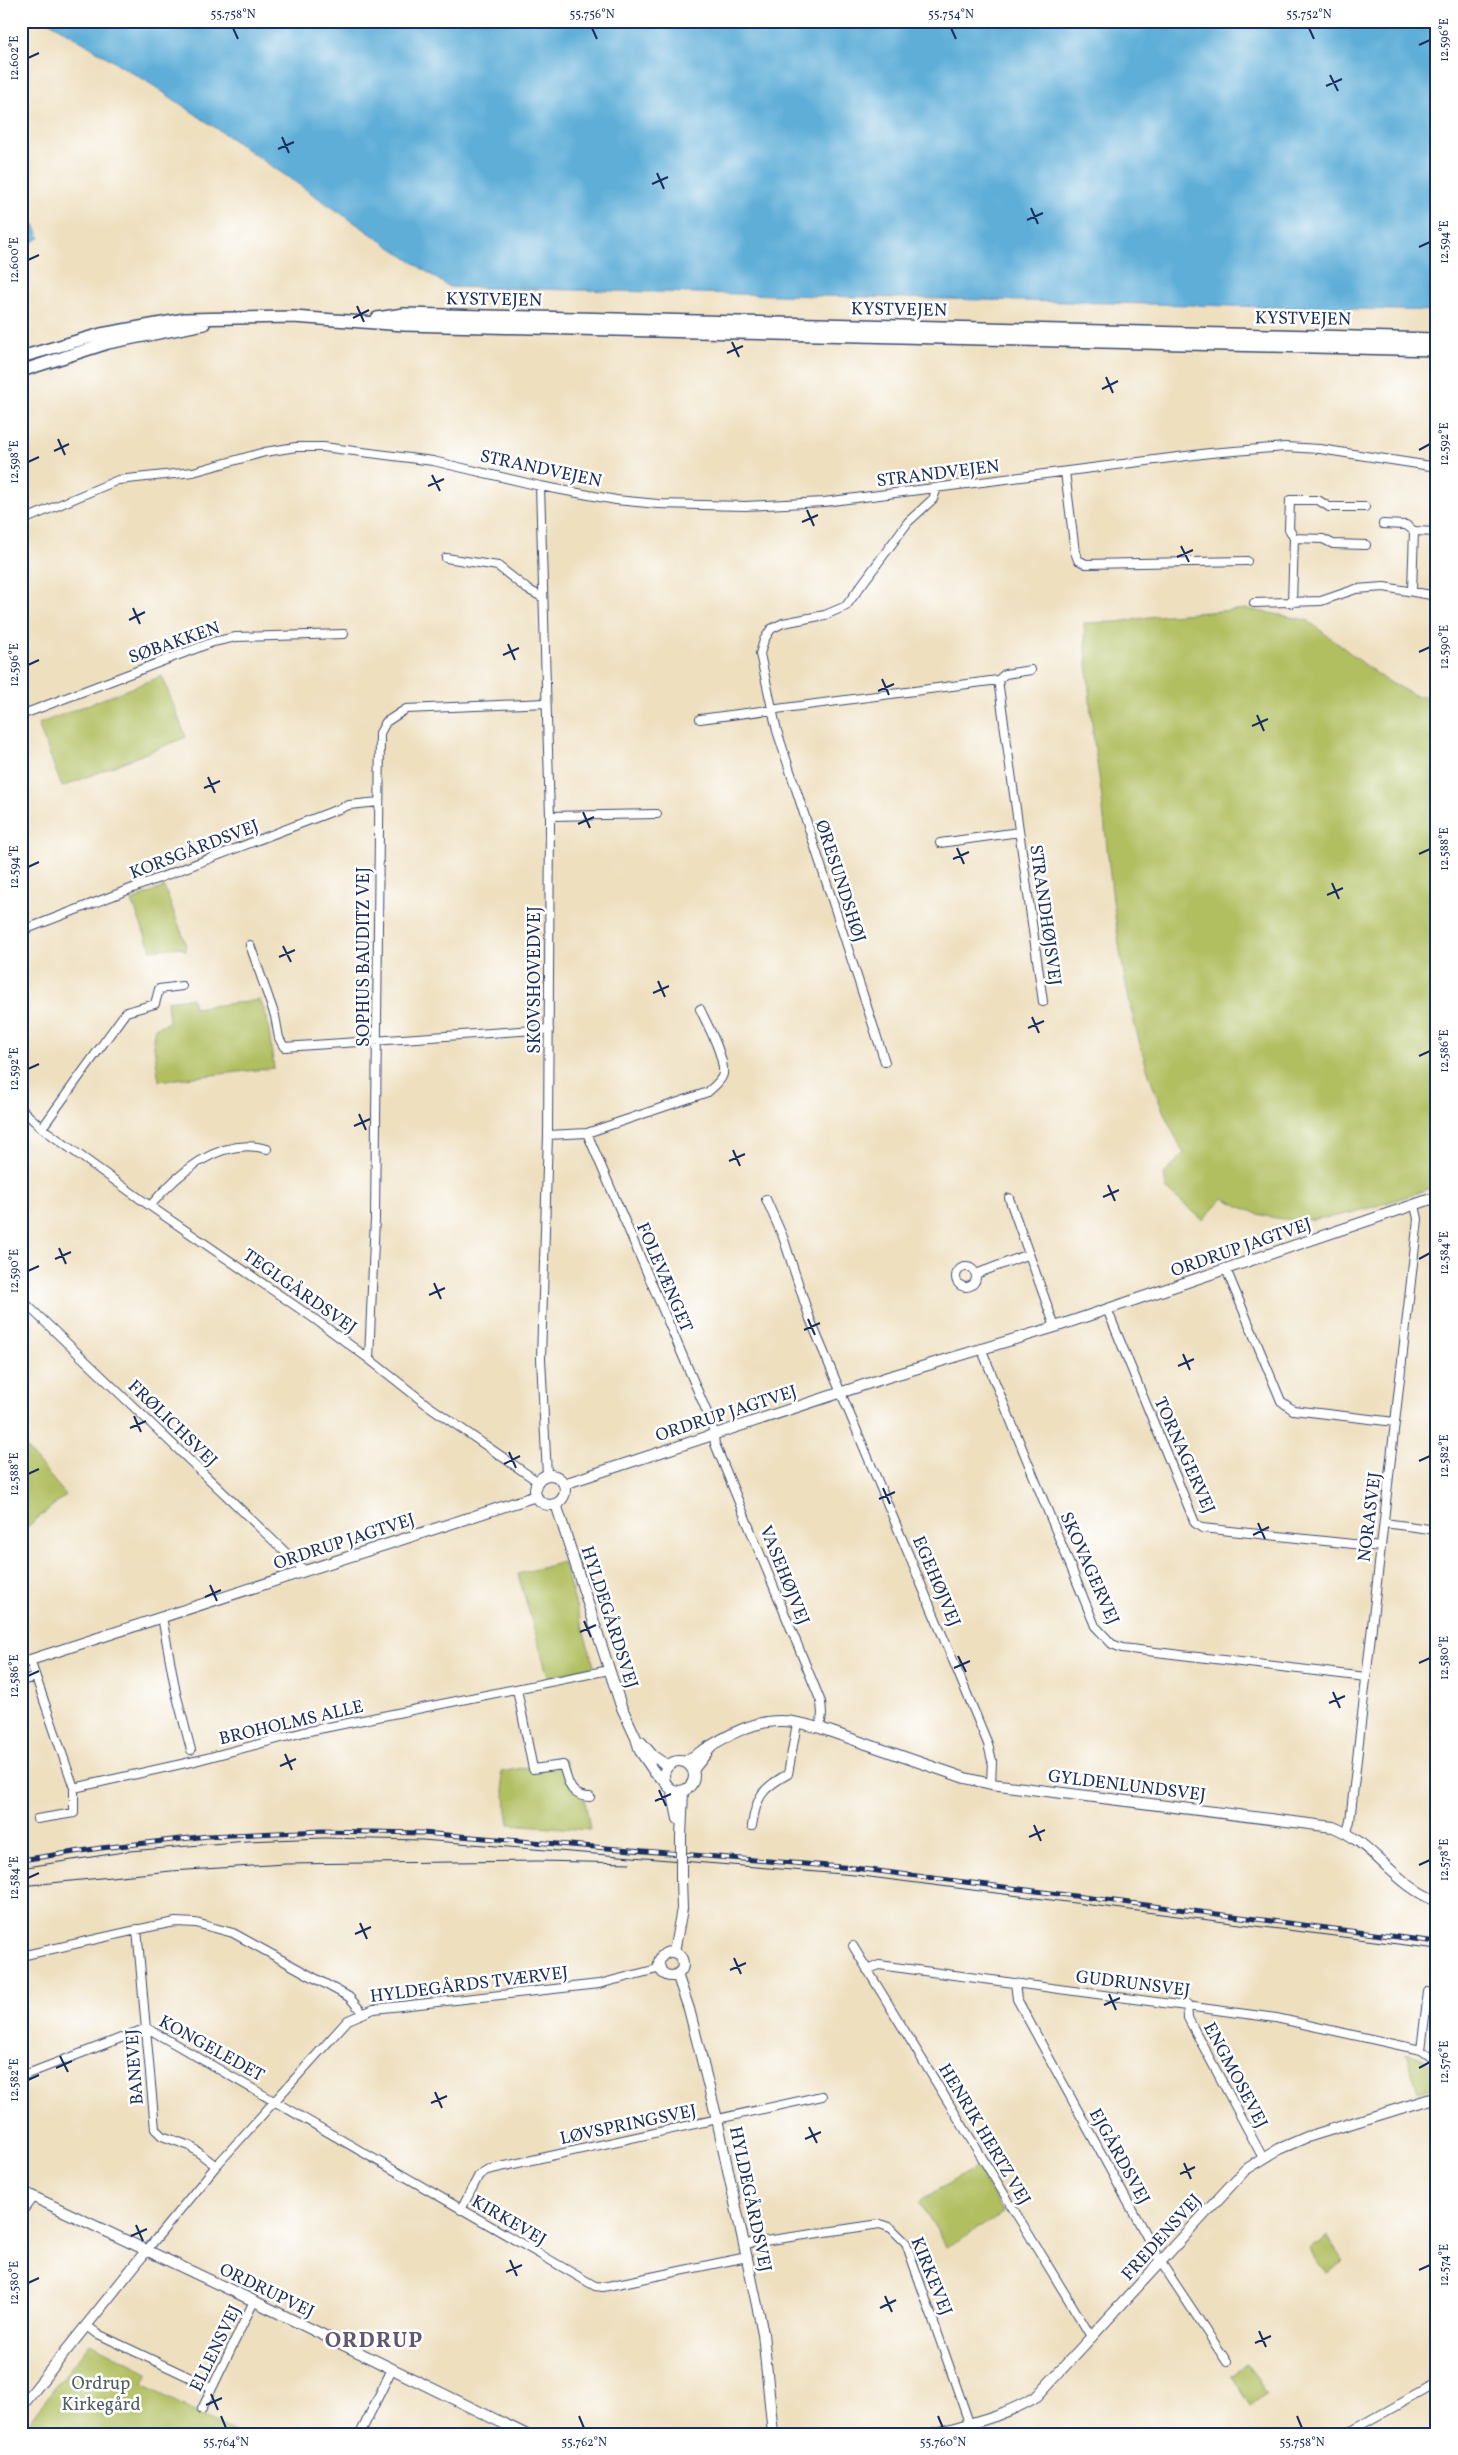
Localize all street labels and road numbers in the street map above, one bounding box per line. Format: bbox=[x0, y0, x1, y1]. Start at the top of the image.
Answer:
street label: KYSTVEJEN bbox=[446, 287, 542, 314]
street label: KYSTVEJEN bbox=[851, 297, 947, 324]
street label: KYSTVEJEN bbox=[1255, 306, 1351, 333]
street label: STRANDVEJEN bbox=[478, 444, 604, 495]
street label: STRANDVEJEN bbox=[875, 455, 1001, 494]
street label: SØBAKKEN bbox=[125, 616, 223, 671]
street label: KORSGÅRDSVEJ bbox=[126, 814, 263, 887]
street label: ØRESUNDSHØJ bbox=[808, 817, 871, 946]
street label: STRANDHØJSVEJ bbox=[1022, 843, 1067, 987]
street label: SOPHUS BAUDITZ VEJ bbox=[352, 867, 377, 1047]
street label: SKOVSHOVEDVEJ bbox=[523, 906, 548, 1054]
street label: ORDRUP JAGTVEJ bbox=[1168, 1213, 1315, 1284]
street label: FOLEVÆNGET bbox=[629, 1219, 698, 1337]
street label: TEGLGÅRDSVEJ bbox=[237, 1244, 361, 1341]
street label: FRØLICHSVEJ bbox=[122, 1375, 222, 1473]
street label: ORDRUP JAGTVEJ bbox=[652, 1380, 801, 1449]
street label: TORNAGERVEJ bbox=[1147, 1393, 1221, 1518]
street label: NORASVEJ bbox=[1353, 1471, 1388, 1563]
street label: ORDRUP JAGTVEJ bbox=[270, 1508, 419, 1577]
street label: SKOVAGERVEJ bbox=[1053, 1508, 1125, 1629]
street label: VASEHØJVEJ bbox=[752, 1522, 815, 1629]
street label: EGEHØJVEJ bbox=[905, 1532, 966, 1631]
street label: HYLDEGÅRDSVEJ bbox=[574, 1543, 643, 1692]
street label: BROHOLMS ALLE bbox=[217, 1695, 366, 1752]
street label: GYLDENLUNDSVEJ bbox=[1047, 1764, 1207, 1809]
street label: HYLDEGÅRDS TVÆRVEJ bbox=[369, 1961, 570, 2010]
street label: GUDRUNSVEJ bbox=[1074, 1965, 1191, 2004]
street label: KONGELEDET bbox=[154, 2010, 269, 2089]
street label: ENGMOSEVEJ bbox=[1196, 2018, 1273, 2133]
street label: BANEVEJ bbox=[120, 2028, 151, 2106]
street label: HENRIK HERTZ VEJ bbox=[932, 2059, 1036, 2210]
street label: LØVSPRINGSVEJ bbox=[558, 2099, 699, 2152]
street label: EJGÅRDSVEJ bbox=[1082, 2104, 1155, 2209]
street label: HYLDEGÅRDSVEJ bbox=[722, 2124, 777, 2275]
street label: FREDENSVEJ bbox=[1116, 2189, 1208, 2287]
street label: KIRKEVEJ bbox=[466, 2190, 550, 2253]
street label: KIRKEVEJ bbox=[904, 2234, 958, 2320]
street label: ORDRUPVEJ bbox=[215, 2258, 318, 2325]
street label: ELLENSVEJ bbox=[185, 2301, 248, 2396]

